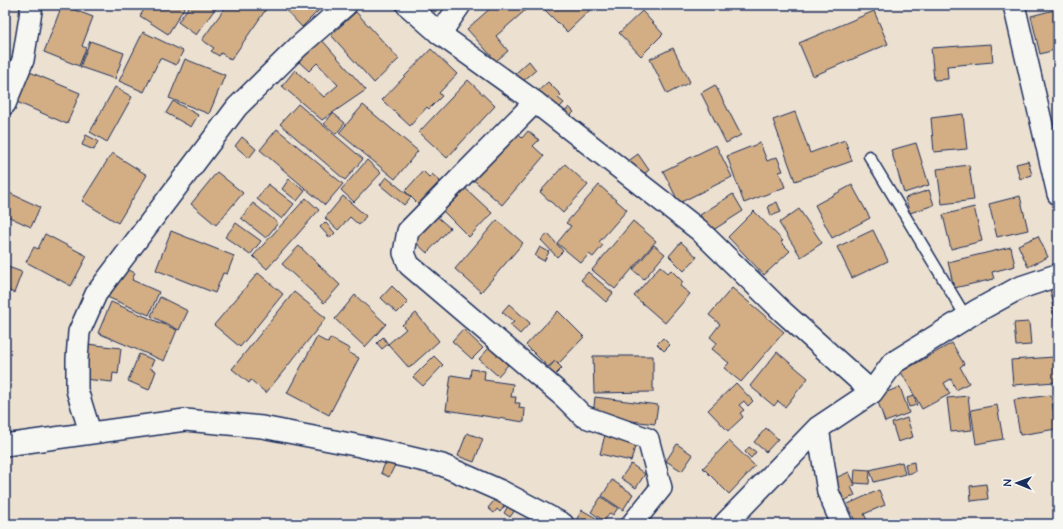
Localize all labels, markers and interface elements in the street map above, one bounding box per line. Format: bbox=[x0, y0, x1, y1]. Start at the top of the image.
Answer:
north arrow bbox=[997, 463, 1037, 503]
text: N bbox=[1000, 479, 1015, 486]

